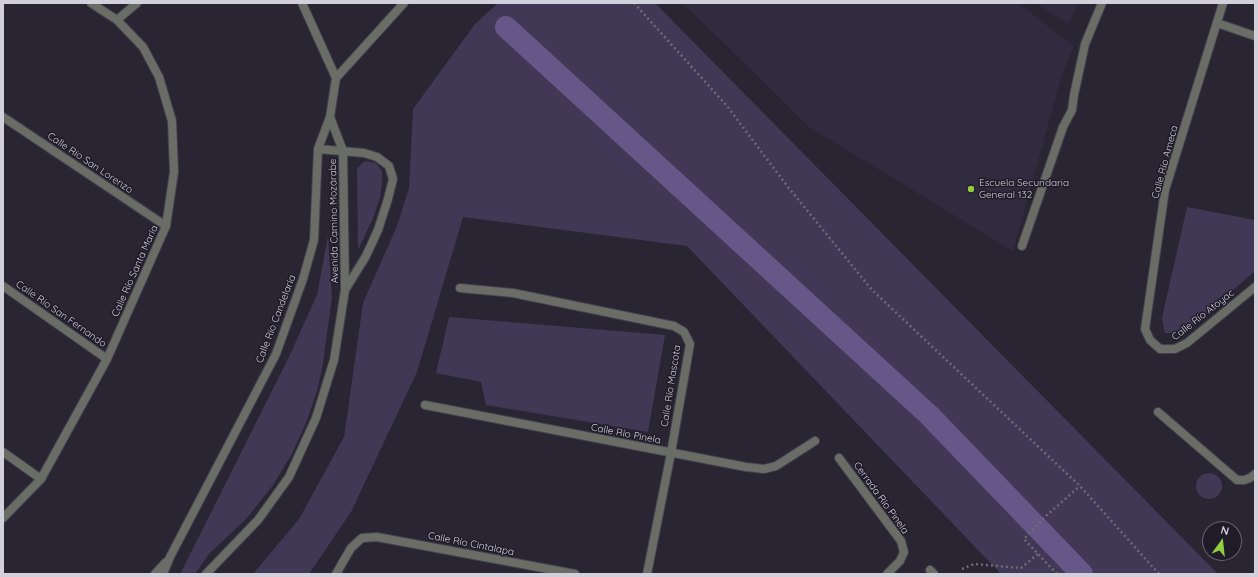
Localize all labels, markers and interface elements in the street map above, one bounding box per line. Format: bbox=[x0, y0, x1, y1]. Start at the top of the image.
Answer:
street label: Calle Río Ameca bbox=[1149, 124, 1181, 200]
street label: Calle Río San Lorenzo bbox=[45, 130, 135, 196]
street label: Avenida Camino Mozárabe bbox=[327, 158, 341, 284]
place label: Escuela Secundaria General 132 bbox=[979, 177, 1069, 200]
marker: Escuela Secundaria General 132 bbox=[966, 184, 976, 194]
street label: Calle Río Santa María bbox=[109, 223, 161, 319]
street label: Calle Río Candelaria bbox=[254, 273, 298, 365]
street label: Calle Río San Fernando bbox=[13, 278, 109, 350]
street label: Calle Río Atoyac bbox=[1169, 287, 1237, 343]
street label: Calle Río Mascota bbox=[659, 344, 683, 428]
street label: Calle Río Pinela bbox=[590, 421, 662, 447]
street label: Cerrada Río Pinela bbox=[851, 460, 911, 536]
north arrow bbox=[1202, 521, 1242, 561]
text: N bbox=[1219, 523, 1231, 538]
street label: Calle Río Cintalapa bbox=[427, 530, 515, 558]

